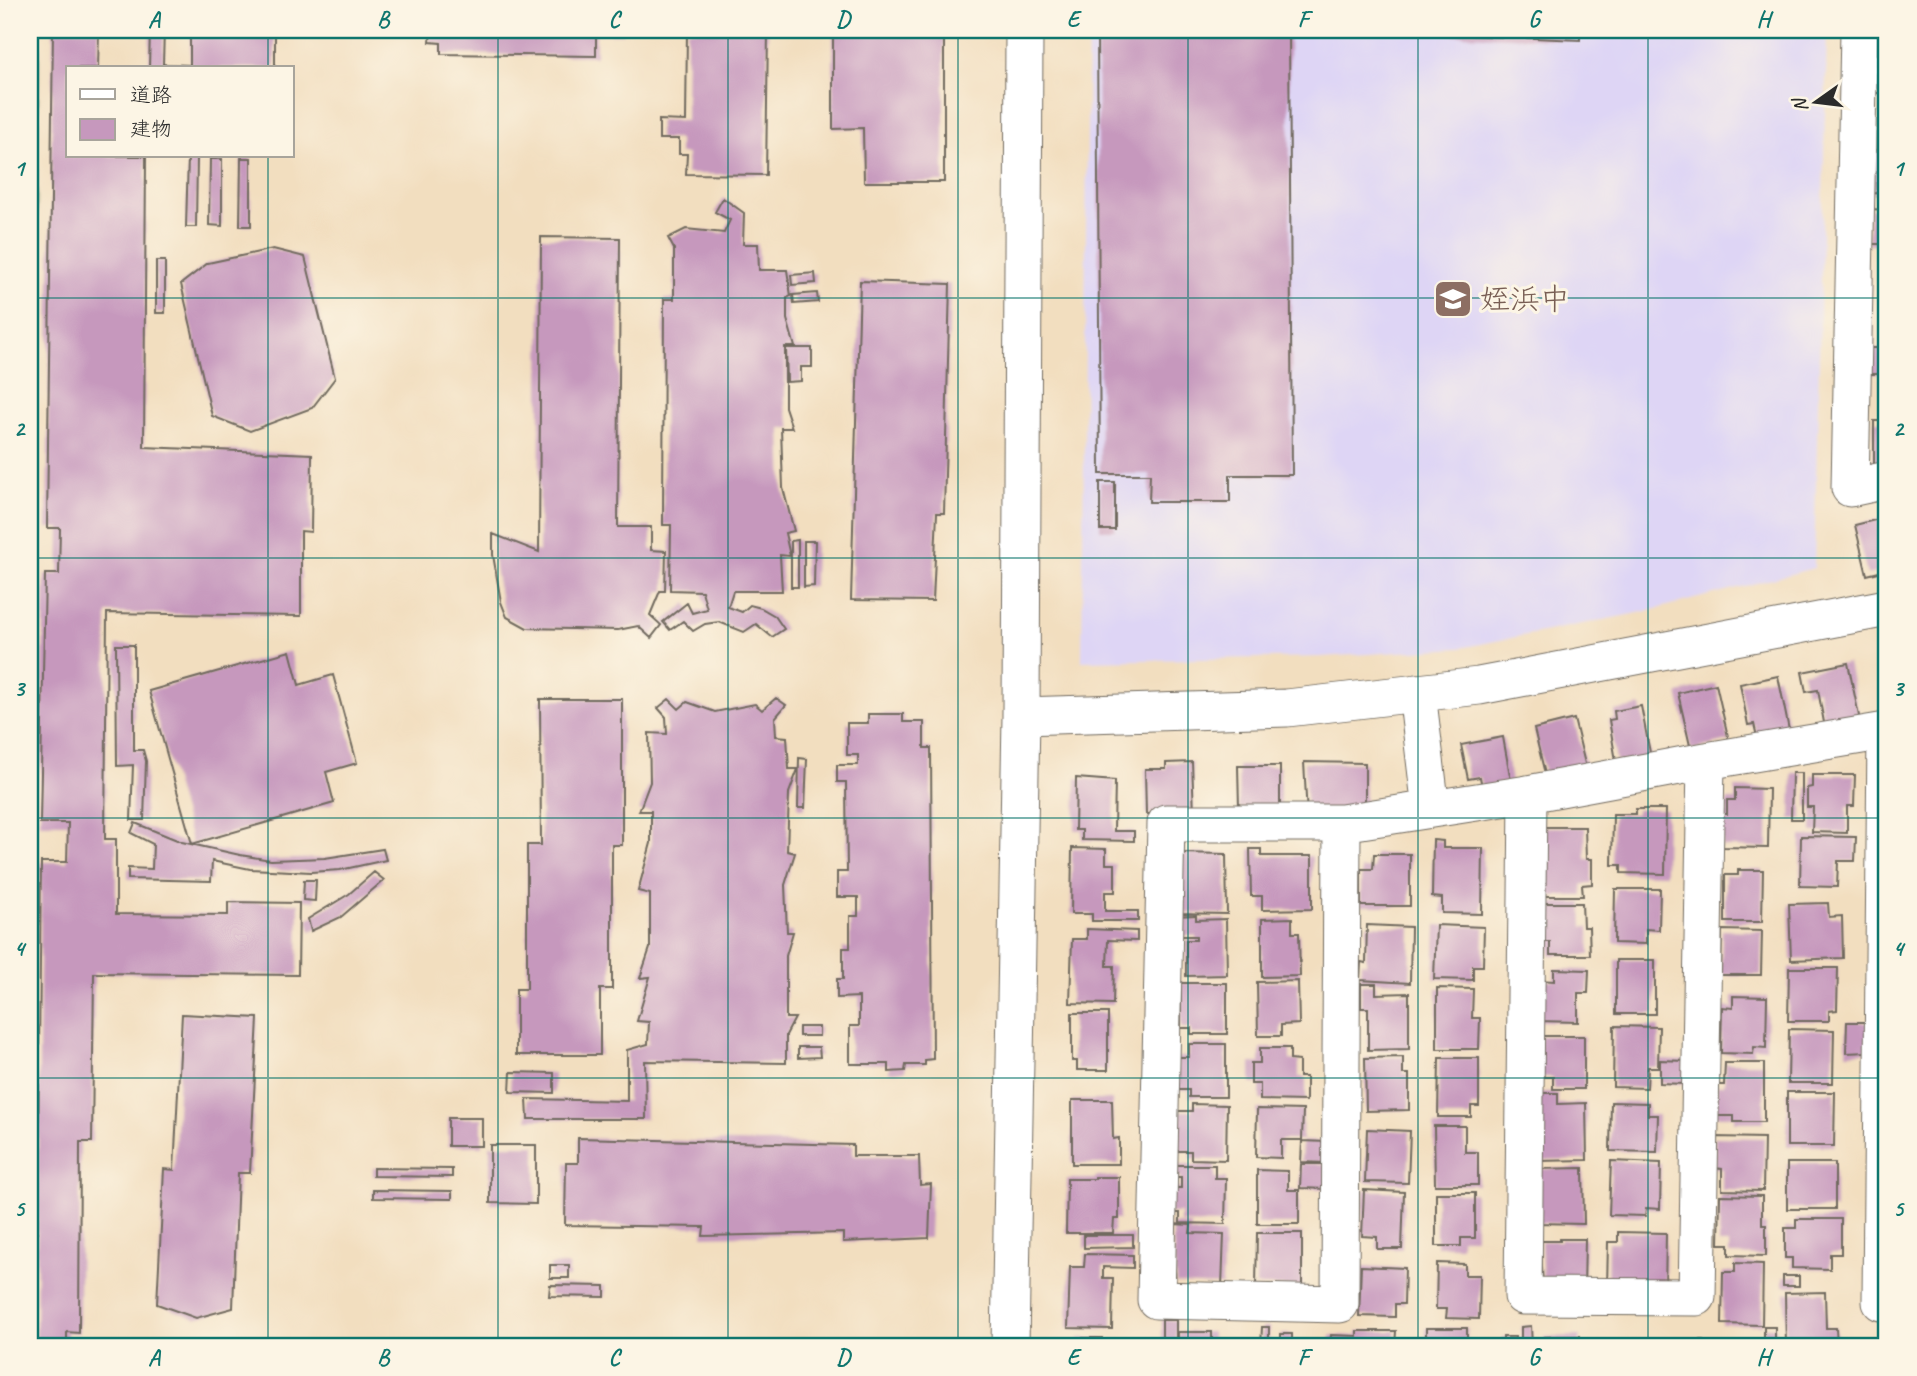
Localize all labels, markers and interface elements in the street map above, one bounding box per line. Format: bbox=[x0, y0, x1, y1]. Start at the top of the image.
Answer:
text: A bbox=[148, 5, 162, 34]
text: B bbox=[377, 5, 391, 34]
text: C bbox=[609, 5, 623, 34]
text: D bbox=[836, 5, 852, 34]
text: E bbox=[1067, 5, 1083, 34]
text: F bbox=[1298, 5, 1314, 34]
text: G bbox=[1528, 5, 1543, 34]
text: H bbox=[1756, 5, 1774, 34]
legend bbox=[66, 66, 294, 158]
north arrow bbox=[1780, 66, 1850, 136]
text: 道路 bbox=[130, 82, 172, 108]
text: N bbox=[1787, 94, 1814, 114]
text: 建物 bbox=[130, 116, 172, 142]
text: 1 bbox=[14, 154, 27, 183]
text: 1 bbox=[1893, 154, 1906, 183]
school or university icon: 姪浜中 bbox=[1432, 278, 1474, 320]
place label: 姪浜中 bbox=[1480, 280, 1570, 318]
text: 2 bbox=[14, 414, 27, 443]
text: 2 bbox=[1893, 414, 1906, 443]
text: 3 bbox=[14, 674, 27, 703]
text: 3 bbox=[1893, 674, 1906, 703]
text: 4 bbox=[14, 934, 27, 963]
text: 4 bbox=[1893, 934, 1906, 963]
text: 5 bbox=[14, 1194, 26, 1223]
text: 5 bbox=[1893, 1194, 1905, 1223]
text: A bbox=[148, 1343, 162, 1372]
text: B bbox=[377, 1343, 391, 1372]
text: C bbox=[609, 1343, 623, 1372]
text: D bbox=[836, 1343, 852, 1372]
text: E bbox=[1067, 1343, 1083, 1372]
text: F bbox=[1298, 1343, 1314, 1372]
text: G bbox=[1528, 1343, 1543, 1372]
text: H bbox=[1756, 1343, 1774, 1372]

